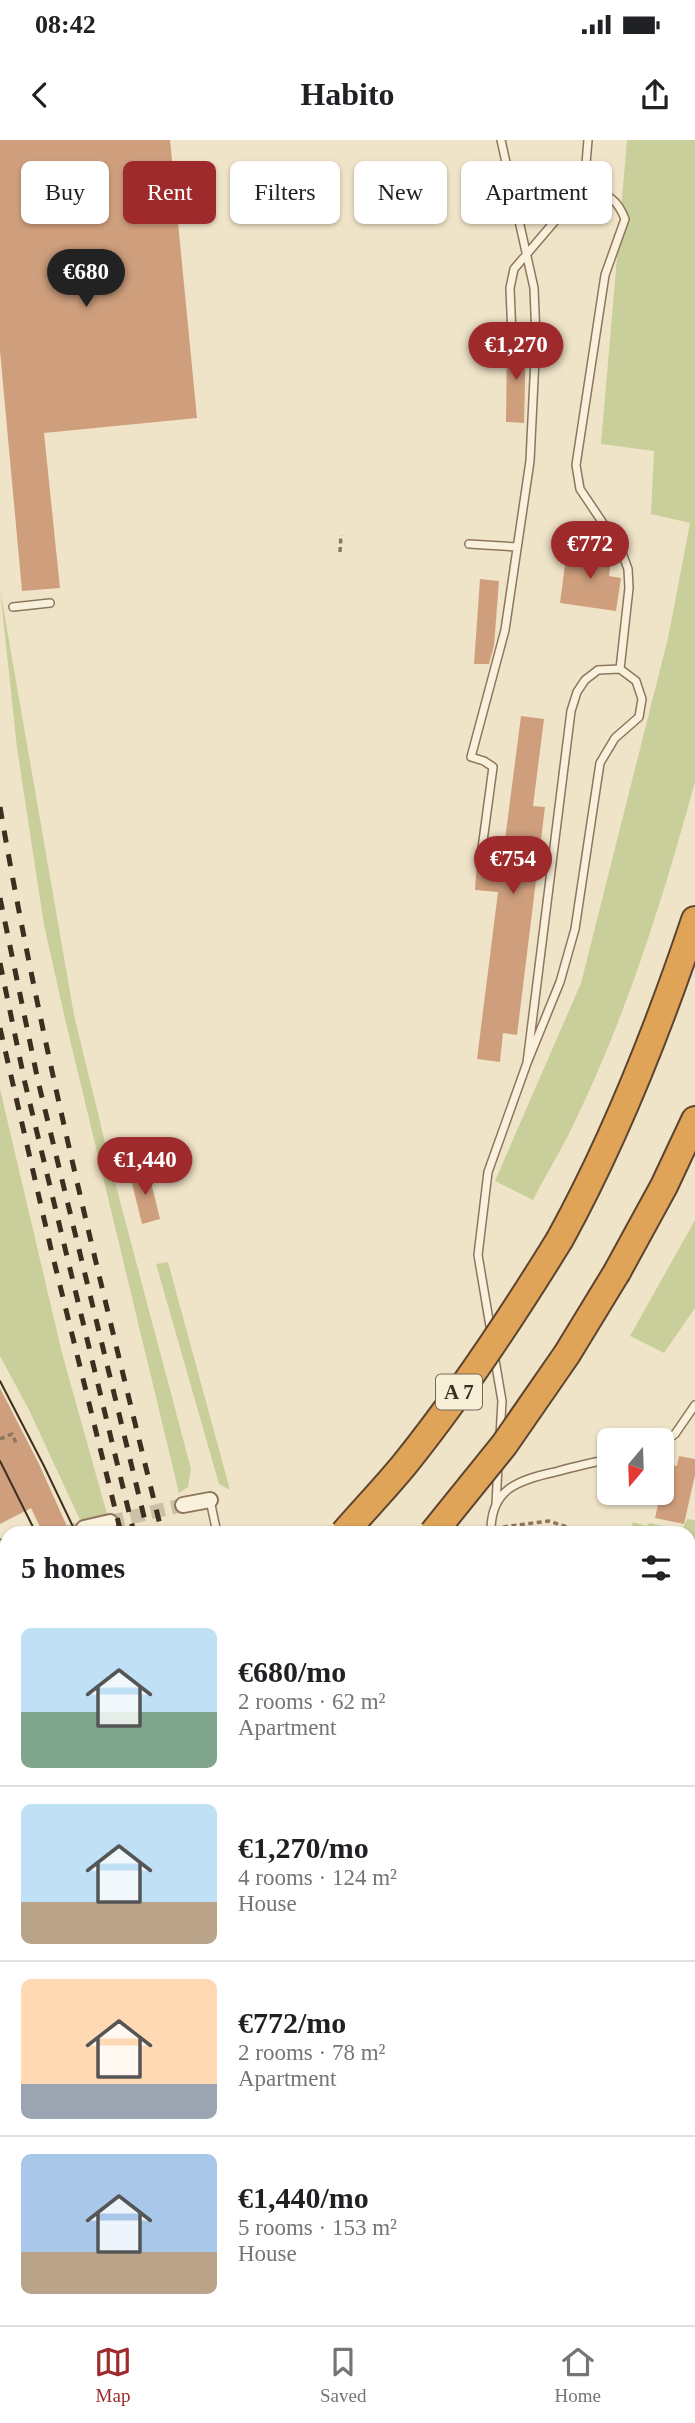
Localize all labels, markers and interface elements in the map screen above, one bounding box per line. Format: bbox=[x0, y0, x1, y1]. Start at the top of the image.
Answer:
text: 08:42 bbox=[35, 10, 96, 39]
icon: back bbox=[21, 76, 59, 114]
text: Habito bbox=[300, 76, 395, 112]
icon: share bbox=[636, 76, 674, 114]
chip: Buy bbox=[21, 161, 109, 224]
chip: Rent bbox=[123, 161, 216, 224]
chip: Filters bbox=[230, 161, 340, 224]
chip: New bbox=[354, 161, 447, 224]
chip: Apartment bbox=[461, 161, 612, 224]
pin: €680 bbox=[45, 250, 127, 309]
text: €680 bbox=[63, 259, 109, 284]
pin: €1,270 bbox=[459, 322, 573, 382]
text: €1,270 bbox=[484, 332, 548, 357]
pin: €772 bbox=[549, 522, 631, 581]
text: €772 bbox=[567, 531, 613, 556]
pin: €754 bbox=[472, 836, 554, 896]
text: €754 bbox=[490, 846, 536, 871]
pin: €1,440 bbox=[88, 1138, 202, 1197]
text: €1,440 bbox=[113, 1147, 177, 1172]
road number: A 7 bbox=[436, 1374, 482, 1410]
north arrow bbox=[597, 1428, 674, 1505]
map controls bbox=[597, 1428, 674, 1505]
icon: filters bbox=[637, 1549, 675, 1587]
text: 5 homes bbox=[21, 1551, 125, 1584]
text: €680/mo bbox=[238, 1655, 346, 1688]
icon: home bbox=[77, 1656, 161, 1740]
text: 2 rooms · 62 m² bbox=[238, 1689, 385, 1714]
text: Apartment bbox=[238, 1715, 336, 1740]
text: €1,270/mo bbox=[238, 1831, 369, 1864]
icon: home bbox=[77, 1832, 161, 1916]
text: 4 rooms · 124 m² bbox=[238, 1865, 397, 1890]
text: House bbox=[238, 1891, 297, 1916]
text: €772/mo bbox=[238, 2006, 346, 2039]
icon: home bbox=[77, 2007, 161, 2091]
text: 2 rooms · 78 m² bbox=[238, 2040, 385, 2065]
text: Apartment bbox=[238, 2066, 336, 2091]
text: €1,440/mo bbox=[238, 2181, 369, 2214]
icon: home bbox=[77, 2182, 161, 2266]
text: 5 rooms · 153 m² bbox=[238, 2215, 397, 2240]
text: House bbox=[238, 2241, 297, 2266]
tab: Map bbox=[94, 2343, 132, 2407]
tab: Saved bbox=[320, 2343, 366, 2407]
tab: Home bbox=[555, 2343, 601, 2407]

